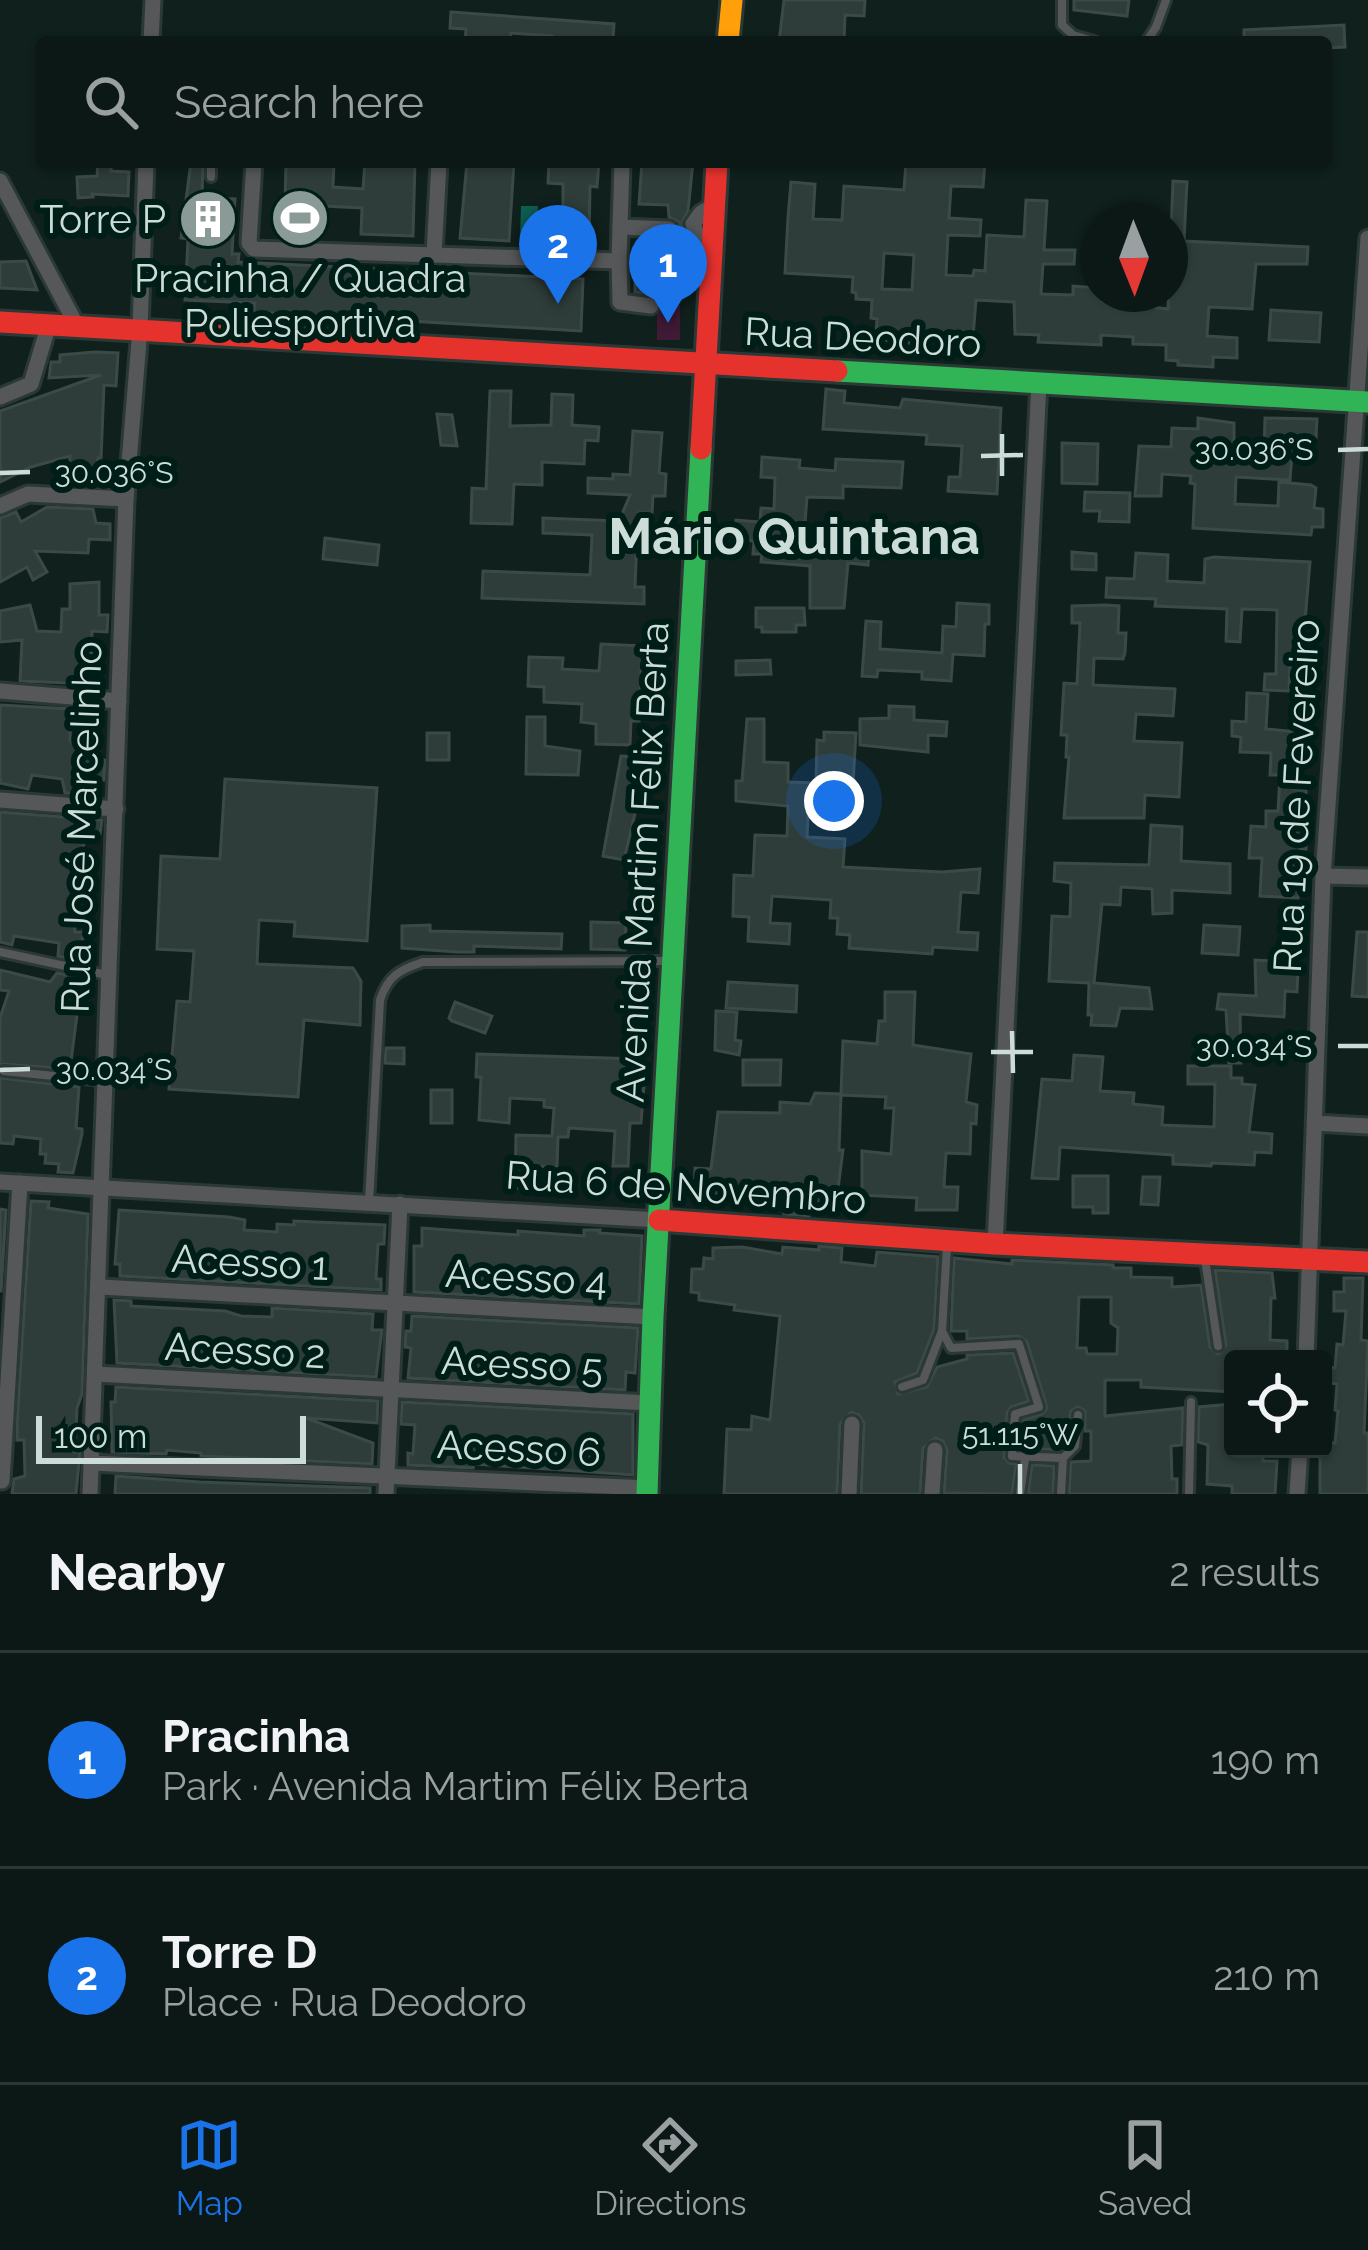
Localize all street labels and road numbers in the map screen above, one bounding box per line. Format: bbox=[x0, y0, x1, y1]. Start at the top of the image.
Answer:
street label: Rua Deodoro bbox=[743, 308, 983, 366]
street label: Rua 19 de Fevereiro bbox=[1264, 618, 1328, 974]
street label: Avenida Martim Félix Berta bbox=[606, 621, 678, 1103]
street label: Rua José Marcelinho bbox=[52, 640, 110, 1014]
street label: Rua 6 de Novembro bbox=[504, 1151, 868, 1223]
street label: Acesso 1 bbox=[170, 1235, 330, 1289]
street label: Acesso 4 bbox=[444, 1250, 608, 1304]
street label: Acesso 2 bbox=[163, 1323, 327, 1377]
street label: Acesso 5 bbox=[440, 1337, 604, 1391]
street label: Acesso 6 bbox=[436, 1421, 602, 1475]

